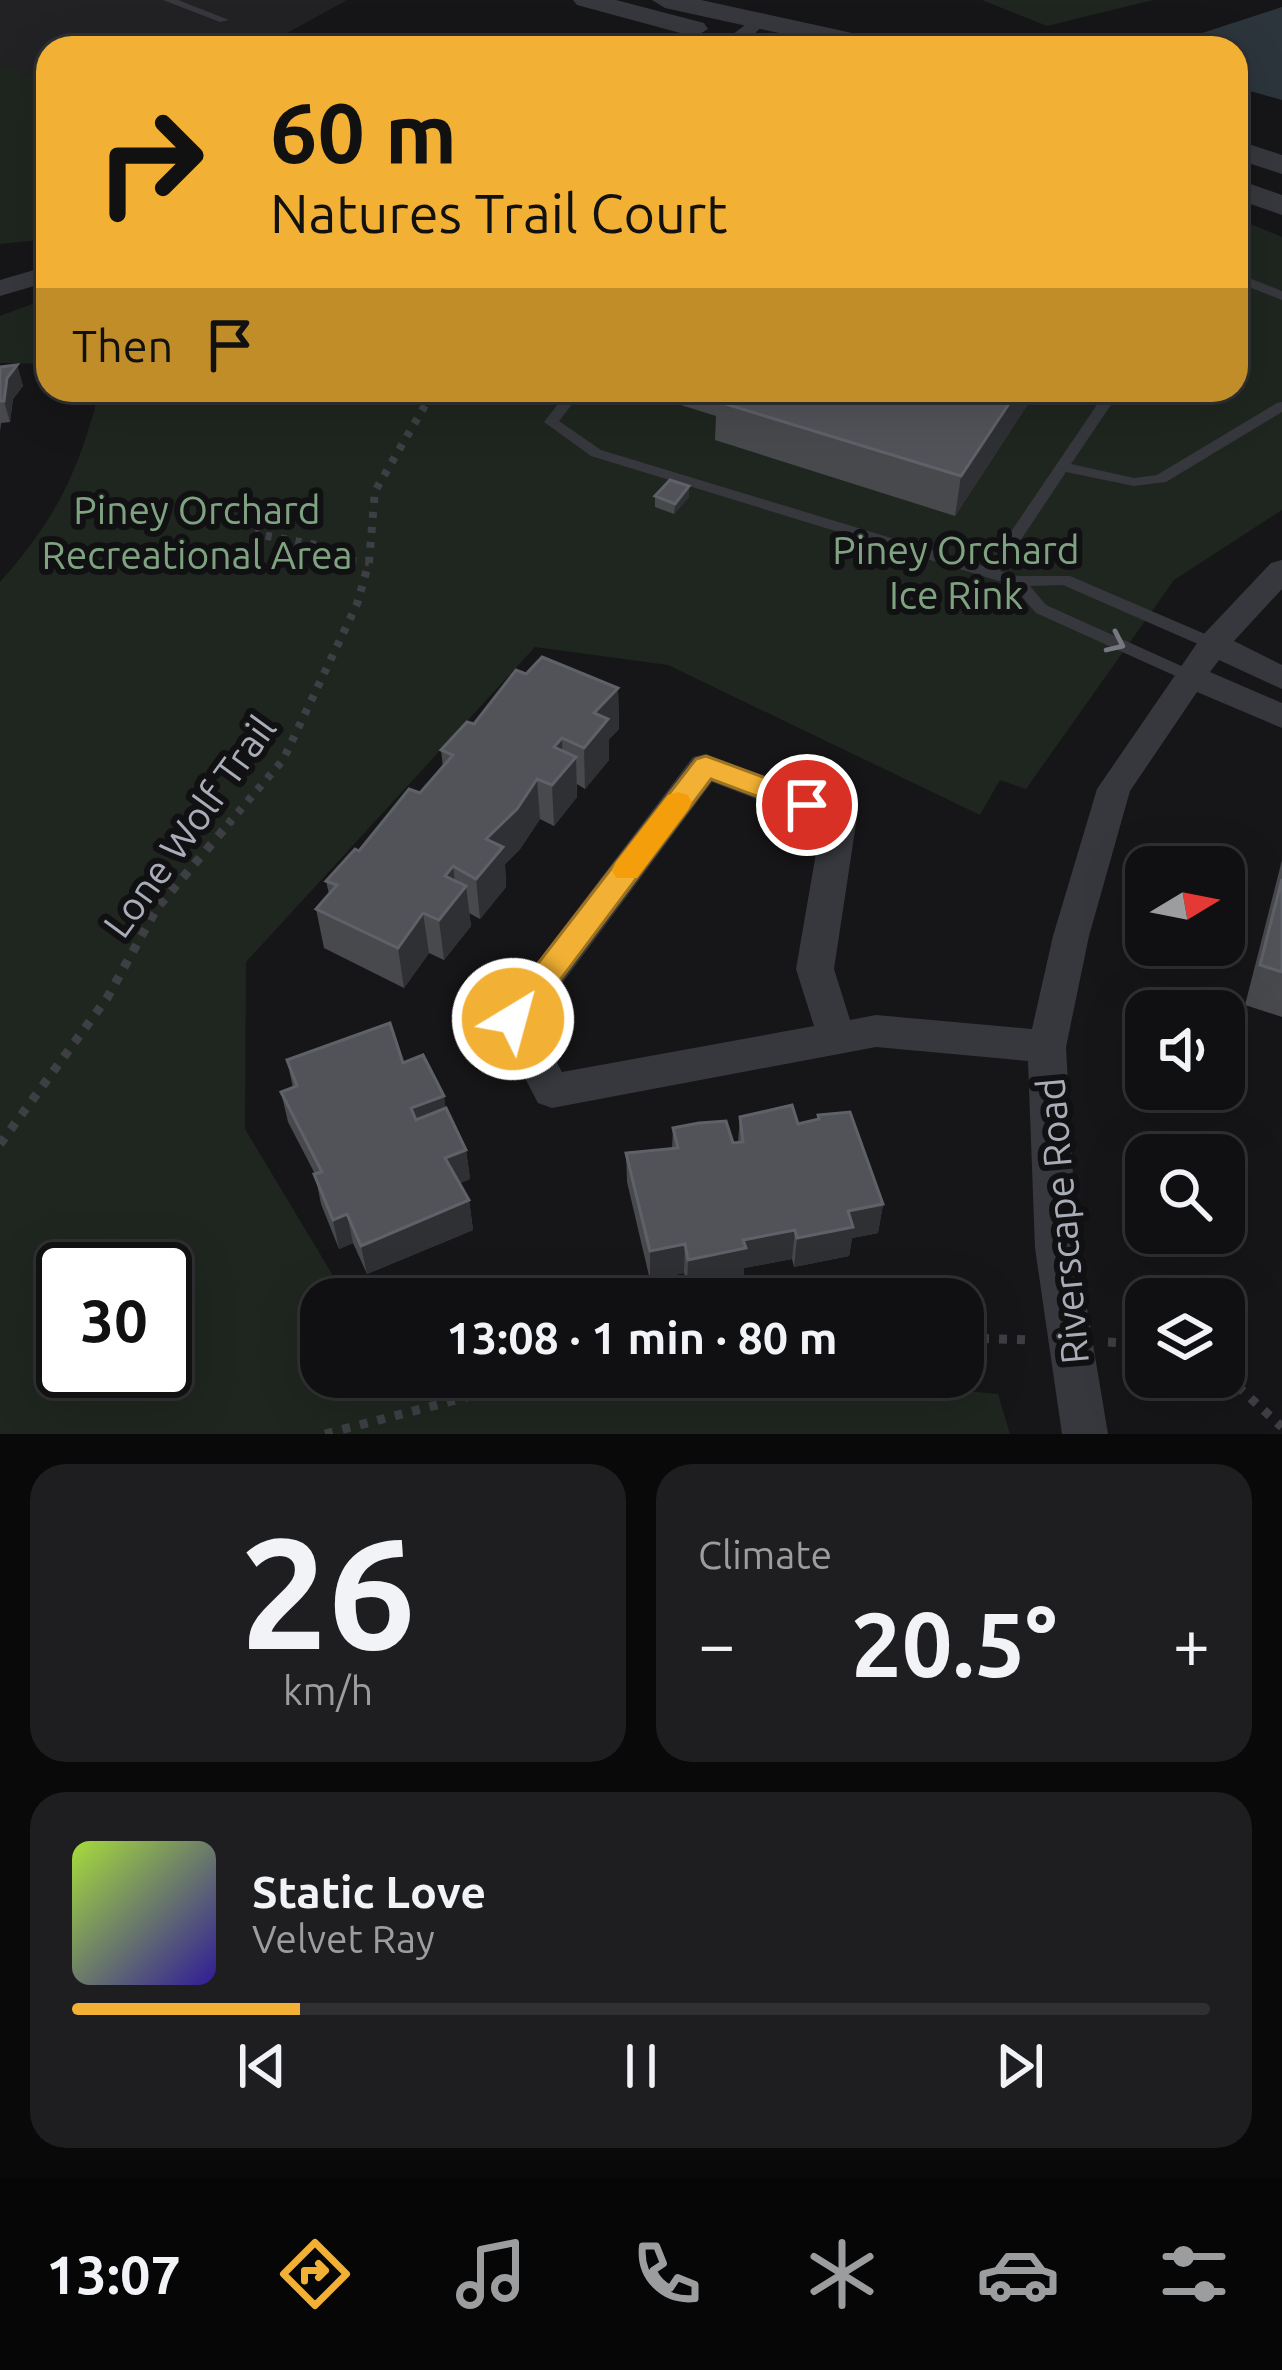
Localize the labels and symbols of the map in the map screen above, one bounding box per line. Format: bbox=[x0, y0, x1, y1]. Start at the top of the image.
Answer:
park label: Piney Orchard Recreational Area bbox=[42, 488, 352, 576]
park label: Piney Orchard Ice Rink bbox=[832, 528, 1080, 616]
one-way arrow bbox=[1104, 629, 1125, 652]
street label: Lone Wolf Trail bbox=[94, 707, 284, 945]
pin bbox=[756, 754, 858, 856]
north arrow bbox=[1125, 846, 1245, 966]
position arrow bbox=[450, 956, 576, 1082]
street label: Riverscape Road bbox=[1028, 1076, 1096, 1366]
speed limit sign: 30 bbox=[36, 1242, 192, 1398]

